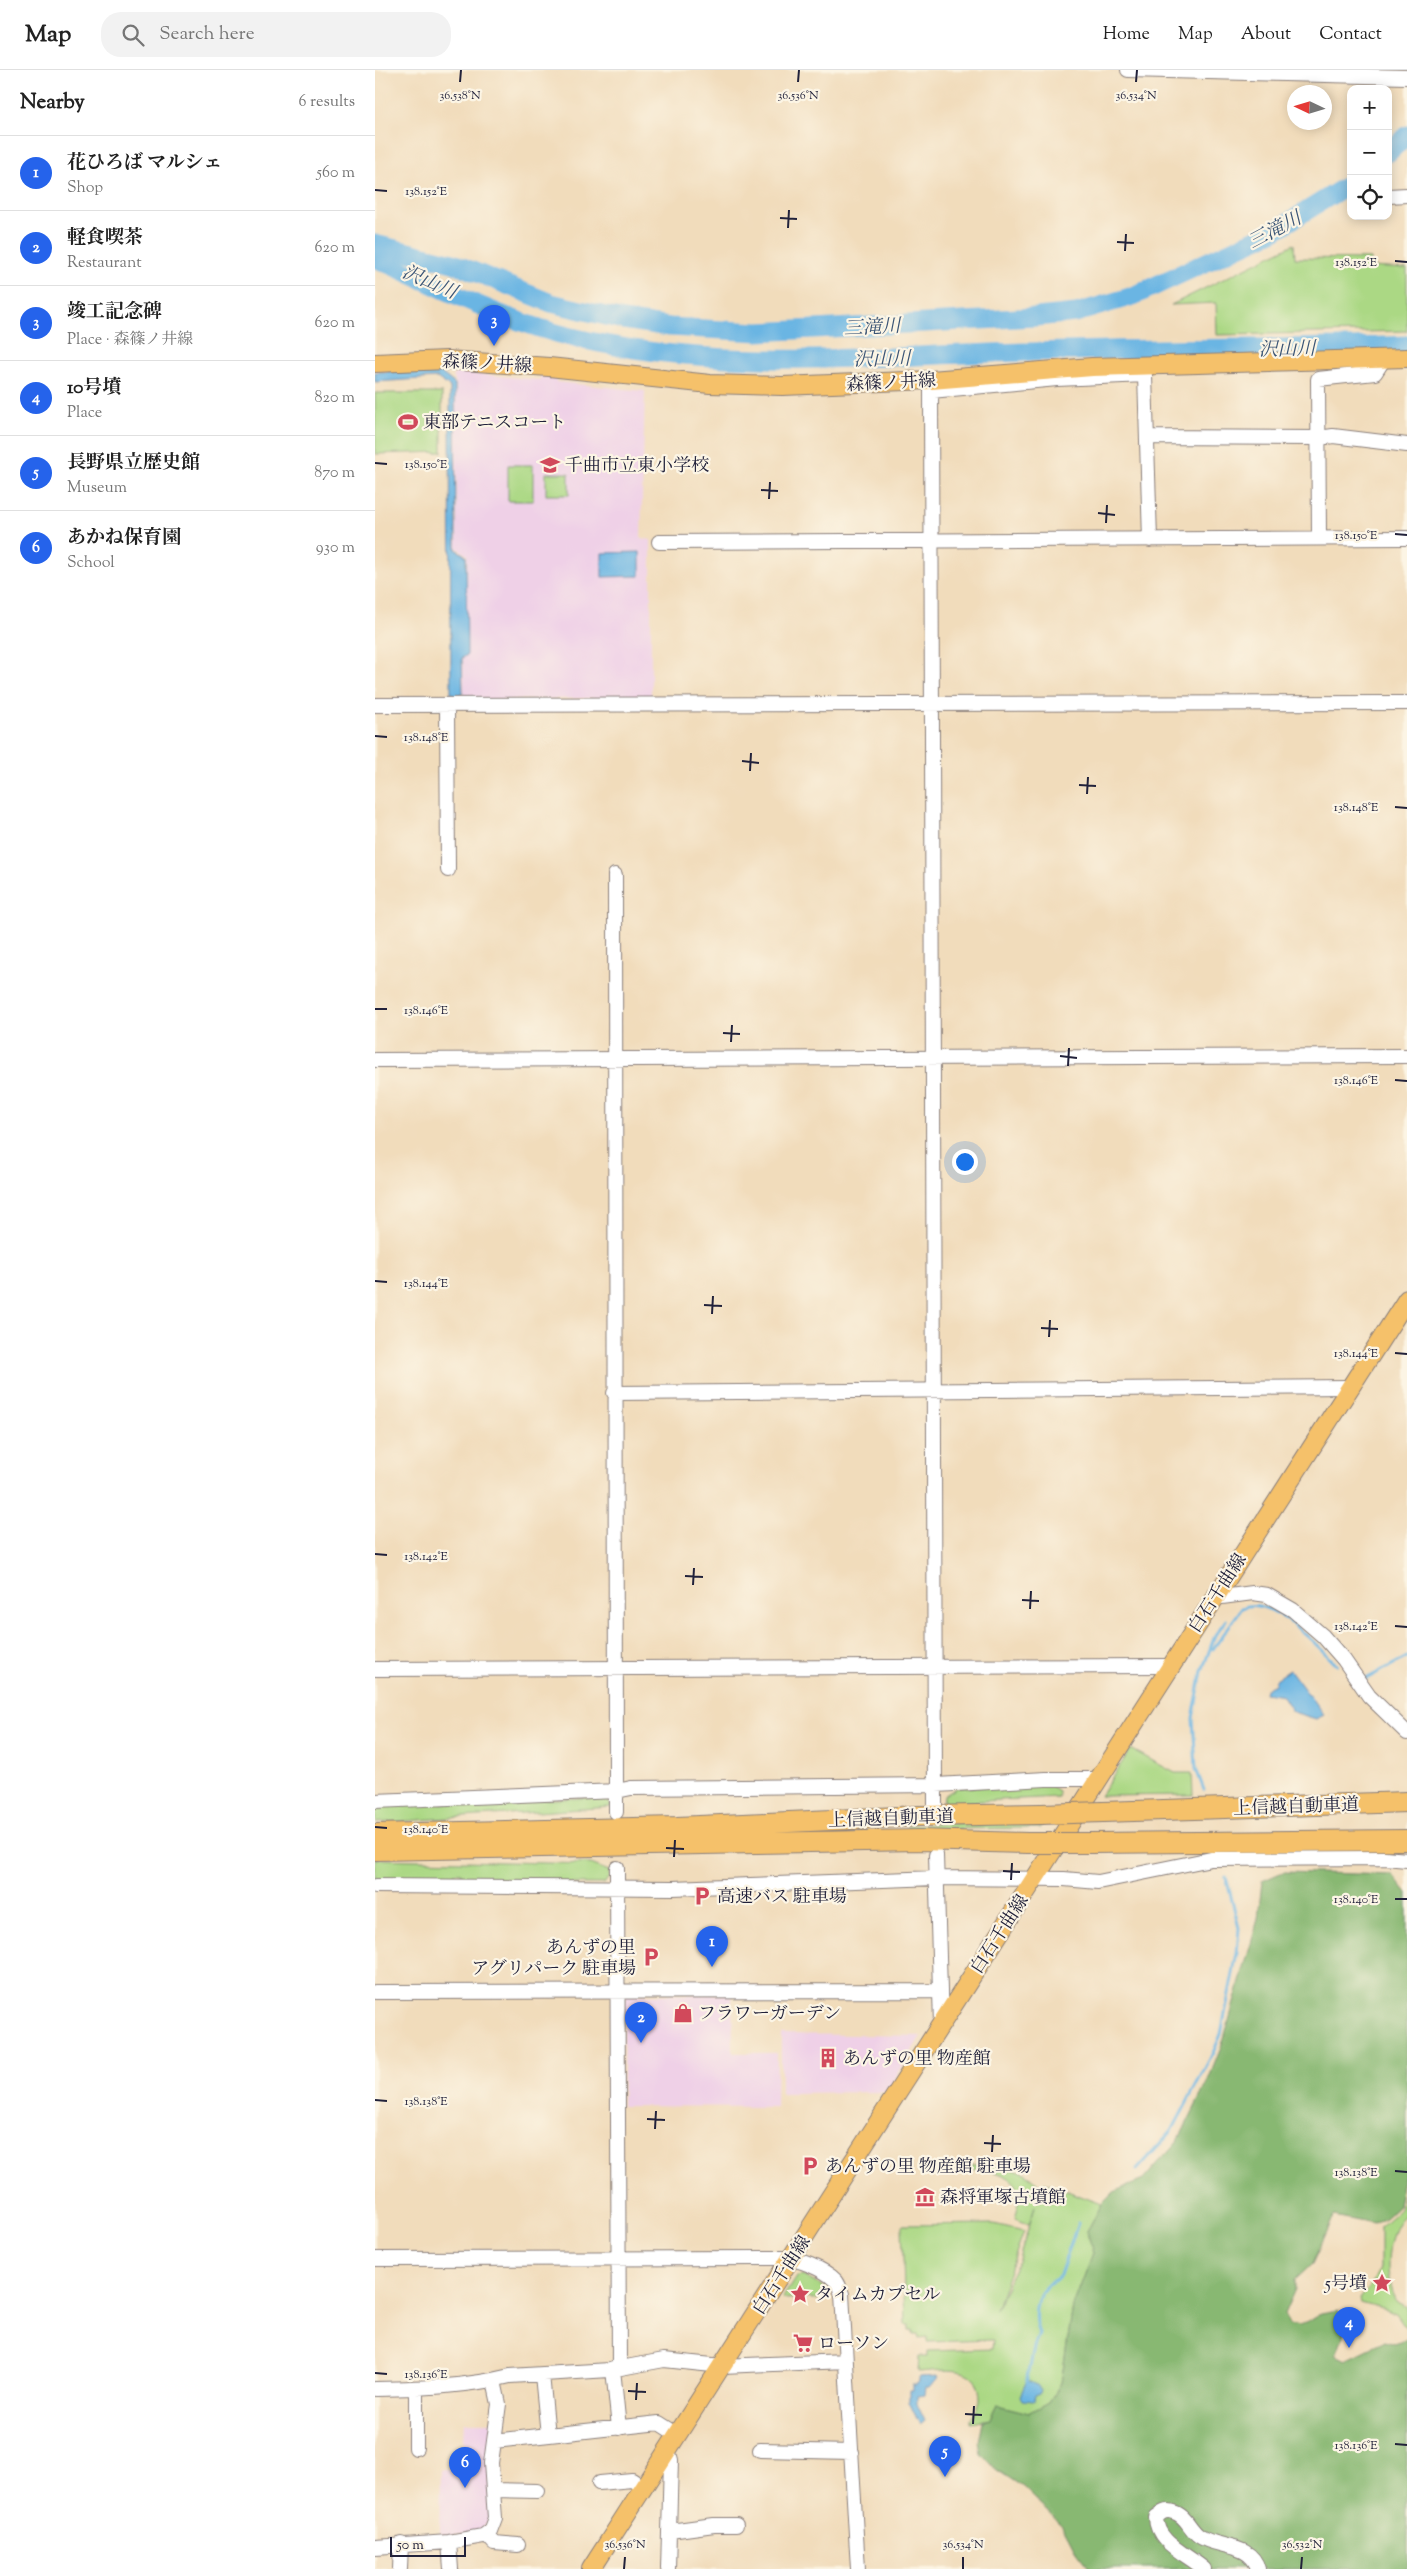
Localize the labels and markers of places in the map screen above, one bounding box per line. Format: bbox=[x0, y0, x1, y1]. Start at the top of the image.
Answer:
pin: 3 bbox=[478, 305, 510, 346]
sports icon: 東部テニスコート bbox=[397, 411, 419, 433]
place label: 東部テニスコート bbox=[423, 411, 566, 437]
school or university icon: 千曲市立東小学校 bbox=[539, 454, 561, 476]
place label: 千曲市立東小学校 bbox=[565, 454, 709, 480]
parking icon: 高速バス 駐車場 bbox=[691, 1885, 713, 1907]
place label: 高速バス 駐車場 bbox=[717, 1885, 847, 1911]
pin: 1 bbox=[696, 1926, 728, 1967]
place label: あんずの里 アグリパーク 駐車場 bbox=[471, 1936, 636, 1983]
parking icon: あんずの里 アグリパーク 駐車場 bbox=[640, 1946, 662, 1968]
pin: 2 bbox=[625, 2002, 657, 2043]
shop icon: フラワーガーデン bbox=[672, 2002, 694, 2024]
place label: フラワーガーデン bbox=[698, 2002, 841, 2028]
building icon: あんずの里 物産館 bbox=[817, 2047, 839, 2069]
place label: あんずの里 物産館 bbox=[843, 2047, 991, 2073]
parking icon: あんずの里 物産館 駐車場 bbox=[799, 2155, 821, 2177]
place label: あんずの里 物産館 駐車場 bbox=[825, 2155, 1031, 2181]
museum icon: 森将軍塚古墳館 bbox=[914, 2186, 936, 2208]
place label: 森将軍塚古墳館 bbox=[940, 2186, 1066, 2212]
place label: 5号墳 bbox=[1324, 2272, 1367, 2298]
place icon: 5号墳 bbox=[1371, 2272, 1393, 2294]
place icon: タイムカプセル bbox=[789, 2283, 811, 2305]
place label: タイムカプセル bbox=[815, 2283, 940, 2309]
pin: 4 bbox=[1333, 2307, 1365, 2348]
supermarket icon: ローソン bbox=[792, 2332, 814, 2354]
place label: ローソン bbox=[818, 2332, 889, 2358]
pin: 5 bbox=[929, 2436, 961, 2477]
pin: 6 bbox=[449, 2447, 481, 2488]

